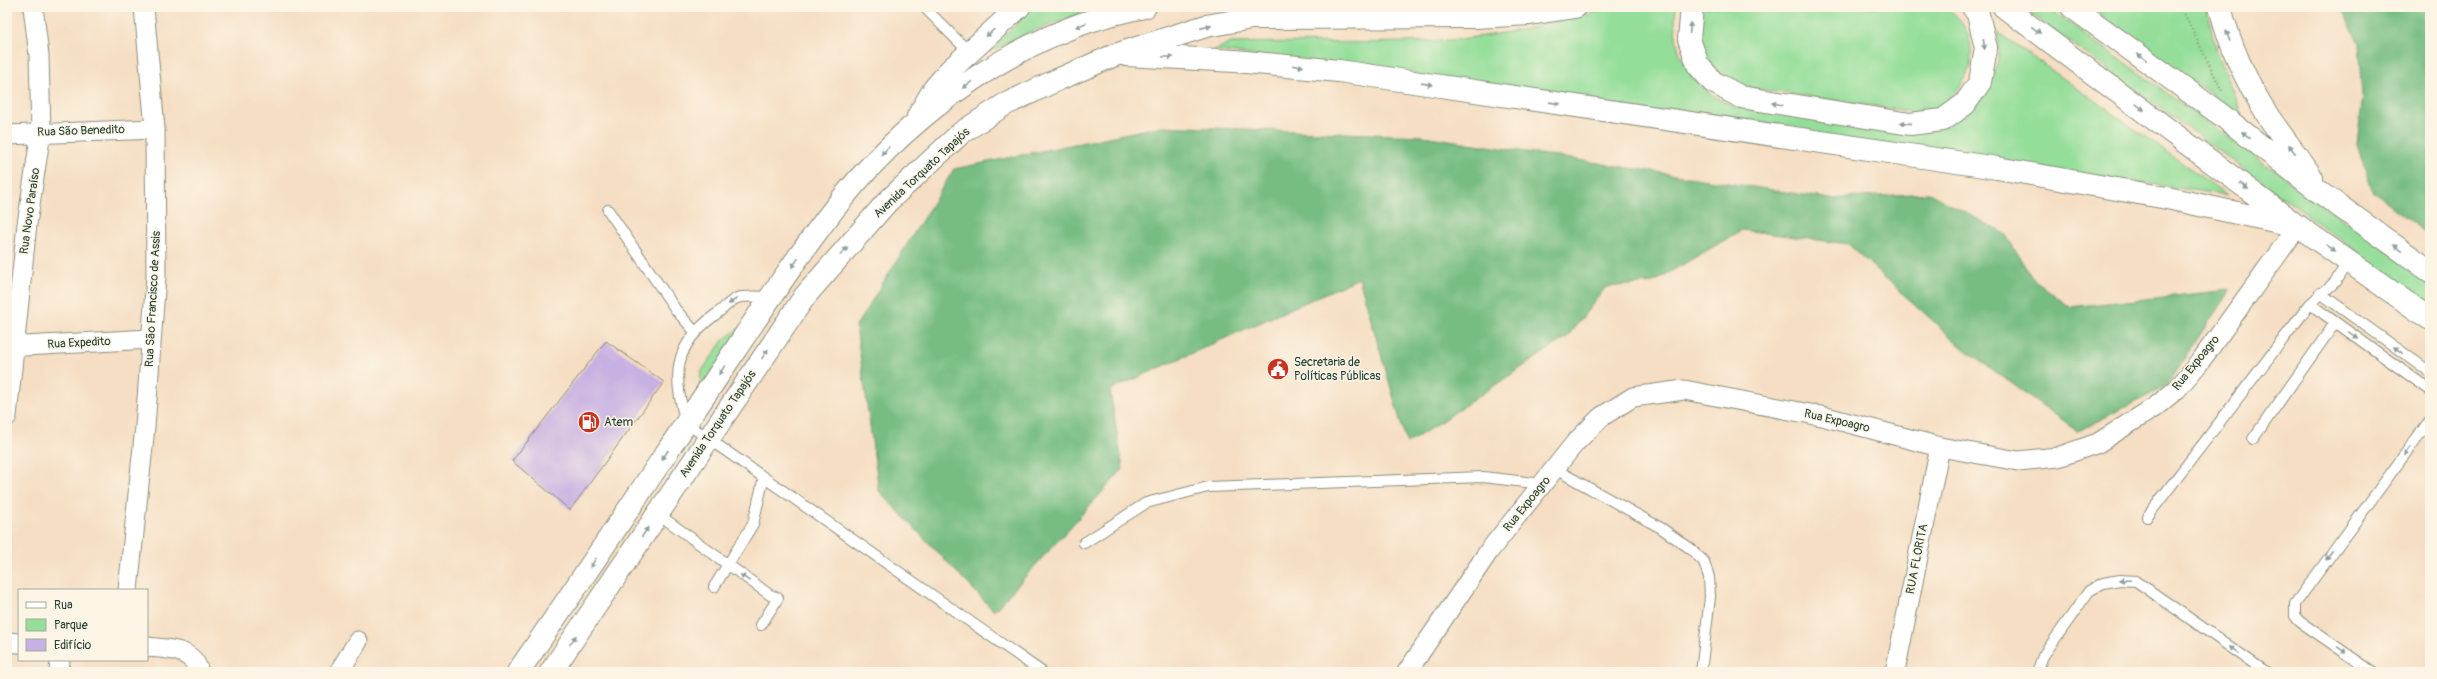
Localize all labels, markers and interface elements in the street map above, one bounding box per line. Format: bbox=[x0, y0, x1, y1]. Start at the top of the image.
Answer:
one-way arrow bbox=[1687, 22, 1694, 34]
one-way arrow bbox=[1075, 23, 1087, 29]
one-way arrow bbox=[1200, 23, 1212, 29]
one-way arrow bbox=[2030, 26, 2041, 34]
one-way arrow bbox=[985, 28, 995, 38]
one-way arrow bbox=[2225, 30, 2231, 42]
one-way arrow bbox=[1981, 38, 1987, 50]
one-way arrow bbox=[2136, 53, 2147, 61]
one-way arrow bbox=[1162, 54, 1174, 61]
one-way arrow bbox=[1292, 63, 1304, 70]
one-way arrow bbox=[961, 81, 972, 89]
one-way arrow bbox=[1420, 81, 1433, 87]
one-way arrow bbox=[1549, 100, 1561, 106]
one-way arrow bbox=[1771, 100, 1783, 106]
one-way arrow bbox=[2135, 103, 2146, 112]
one-way arrow bbox=[1900, 120, 1912, 126]
street label: Rua São Benedito bbox=[37, 122, 126, 140]
street label: Avenida Torquato Tapajós bbox=[871, 124, 974, 222]
one-way arrow bbox=[2240, 130, 2251, 139]
one-way arrow bbox=[2288, 143, 2296, 154]
one-way arrow bbox=[881, 146, 890, 157]
street label: Rua Novo Paraíso bbox=[17, 166, 44, 255]
one-way arrow bbox=[2239, 181, 2250, 190]
street label: Rua São Francisco de Assis bbox=[142, 230, 164, 367]
one-way arrow bbox=[2326, 244, 2336, 252]
one-way arrow bbox=[2393, 244, 2404, 252]
one-way arrow bbox=[840, 246, 849, 257]
one-way arrow bbox=[791, 258, 799, 269]
one-way arrow bbox=[727, 298, 739, 305]
one-way arrow bbox=[2347, 331, 2358, 339]
street label: Rua Expoagro bbox=[2169, 332, 2223, 394]
street label: Rua Expedito bbox=[47, 334, 112, 352]
one-way arrow bbox=[2393, 346, 2404, 354]
one-way arrow bbox=[761, 349, 769, 359]
place label: Secretaria de Políticas Públicas bbox=[1294, 355, 1381, 384]
public building icon: Secretaria de Políticas Públicas bbox=[1265, 356, 1291, 382]
one-way arrow bbox=[718, 365, 726, 376]
street label: Avenida Torquato Tapajós bbox=[676, 367, 760, 481]
street label: Rua Expoagro bbox=[1803, 406, 1872, 436]
fuel station icon: Atem bbox=[576, 409, 602, 435]
place label: Atem bbox=[604, 415, 633, 430]
one-way arrow bbox=[2403, 446, 2411, 456]
one-way arrow bbox=[661, 450, 669, 460]
street label: Rua Expoagro bbox=[1500, 473, 1554, 535]
street label: RUA FLORITA bbox=[1903, 522, 1931, 595]
one-way arrow bbox=[642, 526, 649, 537]
one-way arrow bbox=[2325, 550, 2333, 561]
one-way arrow bbox=[589, 558, 597, 569]
one-way arrow bbox=[740, 574, 751, 582]
one-way arrow bbox=[2119, 577, 2132, 584]
legend bbox=[18, 589, 148, 661]
text: Rua bbox=[54, 598, 73, 613]
text: Parque bbox=[54, 618, 88, 633]
one-way arrow bbox=[569, 634, 577, 645]
text: Edifício bbox=[54, 638, 92, 653]
one-way arrow bbox=[2228, 646, 2239, 654]
one-way arrow bbox=[2337, 646, 2347, 654]

